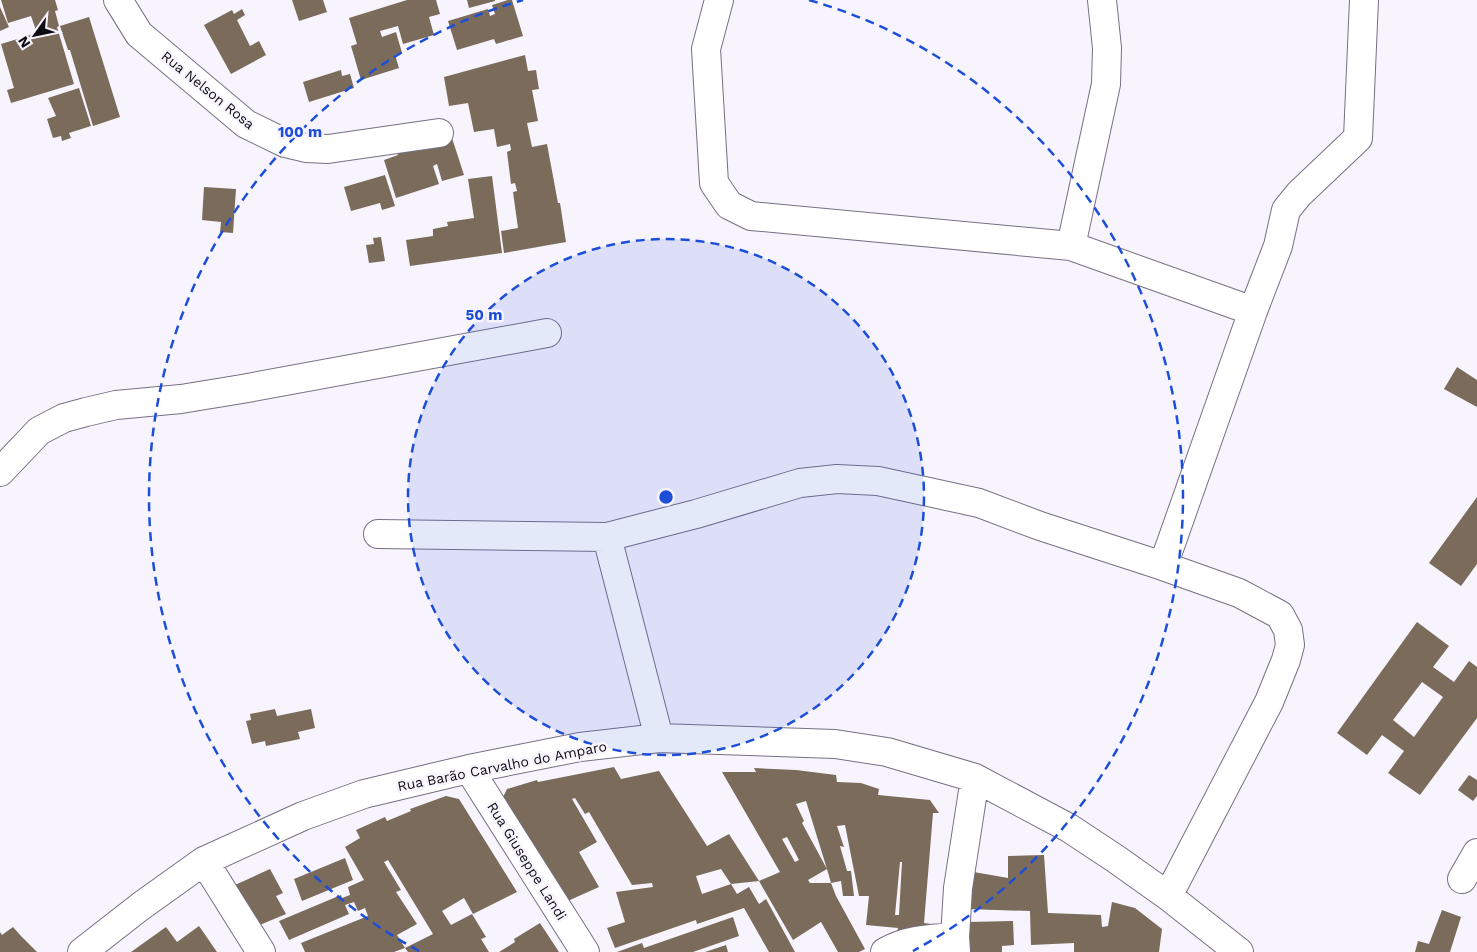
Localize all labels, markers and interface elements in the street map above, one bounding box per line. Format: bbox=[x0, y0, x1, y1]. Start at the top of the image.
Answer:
north arrow bbox=[10, 10, 60, 60]
text: N bbox=[15, 33, 34, 51]
street label: Rua Nelson Rosa bbox=[158, 48, 258, 132]
text: 100 m bbox=[278, 123, 322, 141]
text: 50 m bbox=[466, 306, 502, 324]
centre of rings bbox=[657, 488, 675, 506]
street label: Rua Barão Carvalho do Amparo bbox=[396, 738, 608, 794]
street label: Rua Giuseppe Landi bbox=[484, 799, 570, 923]

